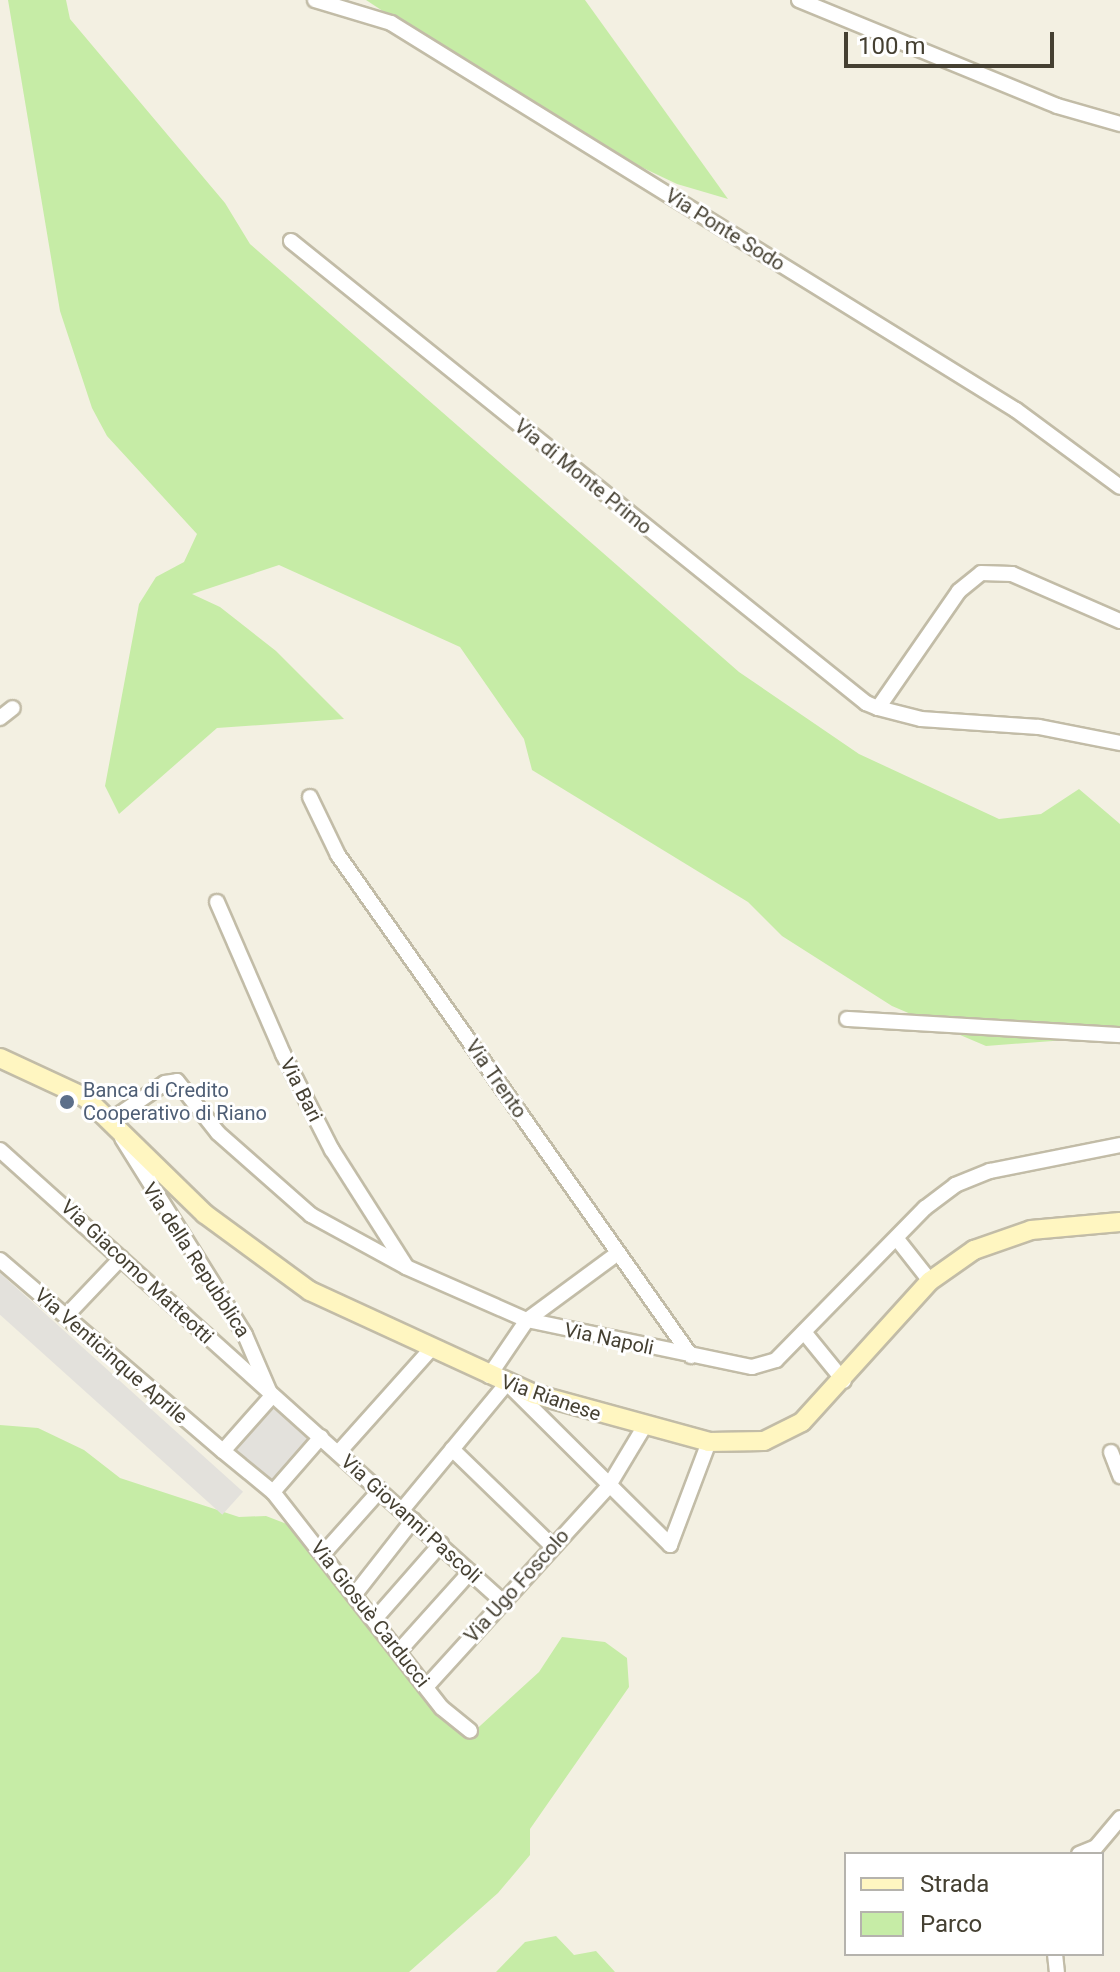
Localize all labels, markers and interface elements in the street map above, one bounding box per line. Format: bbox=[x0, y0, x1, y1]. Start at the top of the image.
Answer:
scale bar bbox=[848, 16, 1058, 66]
text: 100 m bbox=[858, 32, 925, 60]
street label: Via Ponte Sodo bbox=[661, 184, 789, 276]
street label: Via di Monte Primo bbox=[509, 414, 657, 540]
street label: Via Trento bbox=[460, 1035, 532, 1123]
street label: Via Bari bbox=[275, 1054, 327, 1126]
place label: Banca di Credito Cooperativo di Riano bbox=[83, 1078, 267, 1125]
marker: Banca di Credito Cooperativo di Riano bbox=[58, 1093, 76, 1111]
street label: Via della Repubblica bbox=[137, 1178, 255, 1342]
street label: Via Giacomo Matteotti bbox=[56, 1195, 218, 1349]
street label: Via Venticinque Aprile bbox=[30, 1283, 192, 1429]
street label: Via Napoli bbox=[562, 1318, 656, 1360]
street label: Via Rianese bbox=[498, 1370, 604, 1426]
street label: Via Giovanni Pascoli bbox=[336, 1450, 486, 1588]
street label: Via Ugo Foscolo bbox=[460, 1524, 574, 1648]
street label: Via Giosuè Carducci bbox=[305, 1536, 435, 1692]
legend bbox=[844, 1852, 1104, 1956]
text: Strada bbox=[920, 1870, 989, 1898]
text: Parco bbox=[920, 1910, 982, 1938]

